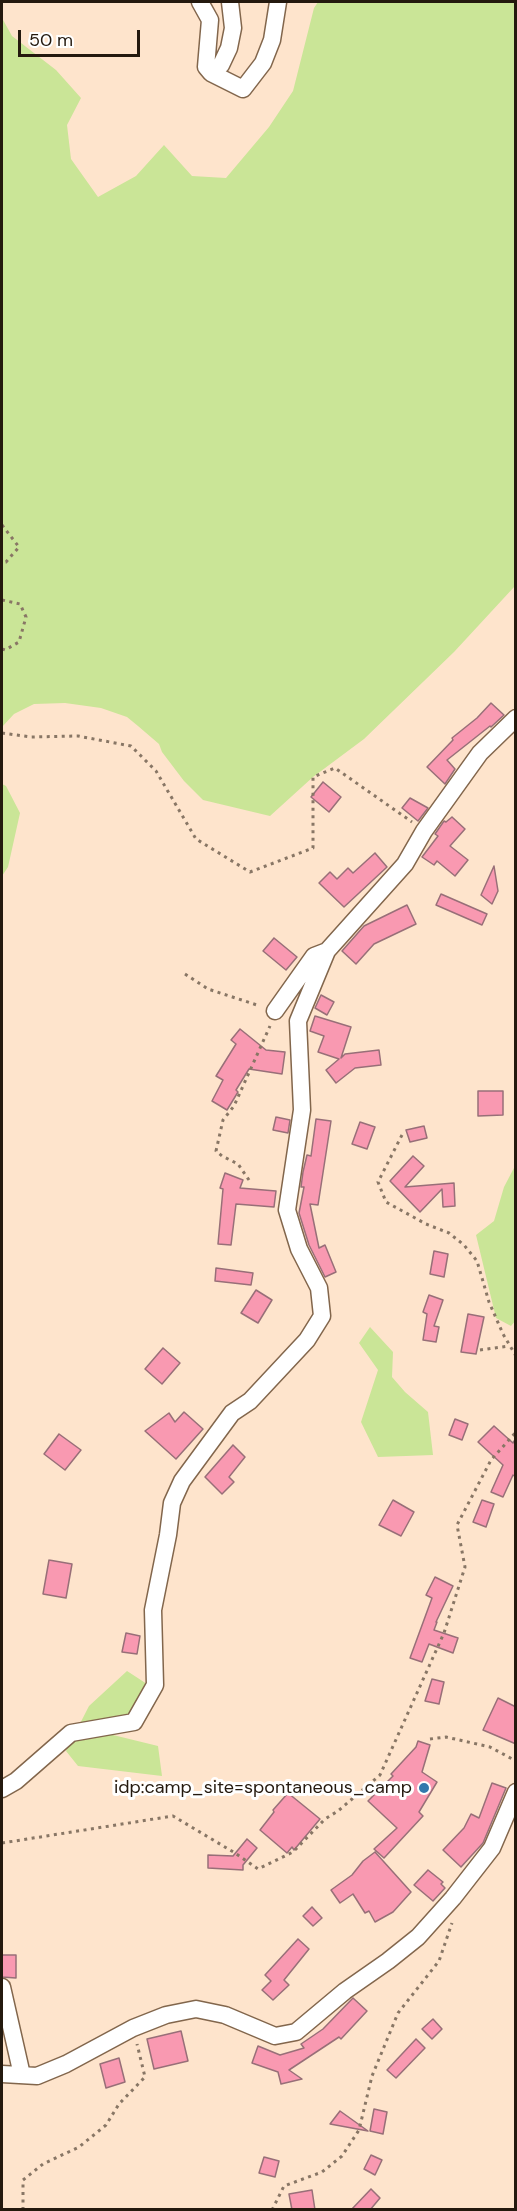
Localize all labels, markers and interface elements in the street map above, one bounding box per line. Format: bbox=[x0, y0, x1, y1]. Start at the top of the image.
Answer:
scale bar bbox=[21, 18, 142, 56]
text: 50 m bbox=[29, 28, 73, 52]
place label: idp:camp_site=spontaneous_camp bbox=[114, 1777, 412, 1799]
marker: idp:camp_site=spontaneous_camp bbox=[417, 1781, 431, 1795]

